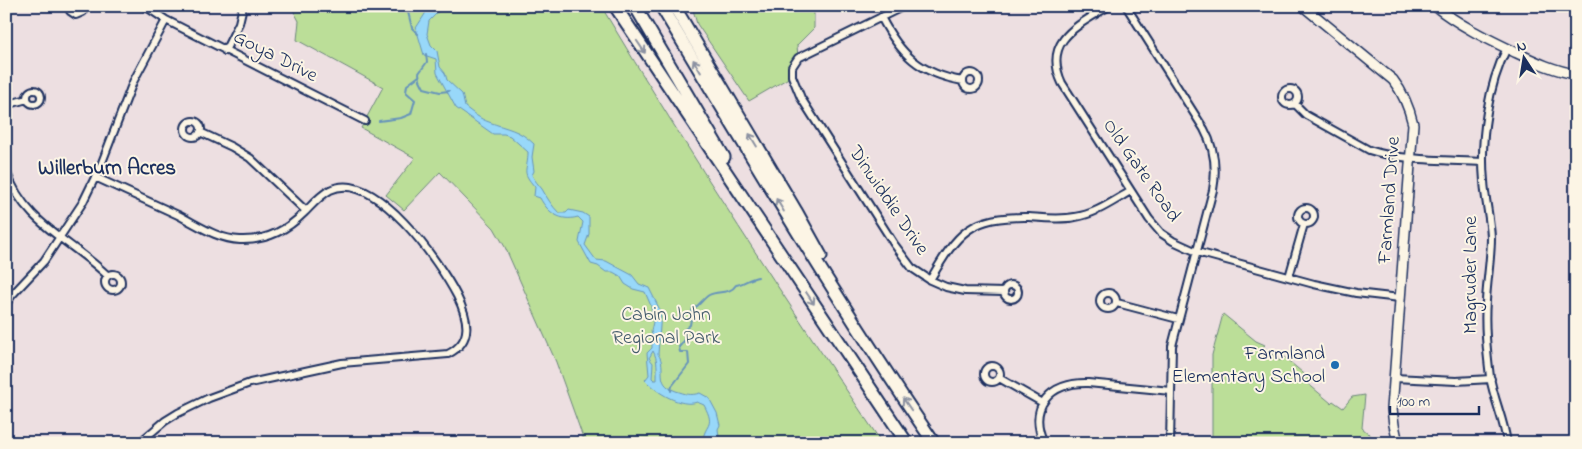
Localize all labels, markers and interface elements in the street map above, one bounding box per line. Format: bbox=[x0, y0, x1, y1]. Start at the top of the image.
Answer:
street label: Goya Drive bbox=[228, 23, 322, 91]
north arrow bbox=[1500, 32, 1550, 82]
text: N bbox=[1515, 35, 1528, 58]
one-way arrow bbox=[636, 40, 646, 54]
one-way arrow bbox=[691, 59, 701, 73]
street label: Old Gate Road bbox=[1095, 113, 1187, 229]
one-way arrow bbox=[747, 134, 757, 148]
street label: Farmland Drive bbox=[1371, 135, 1409, 266]
street label: Dinwiddie Drive bbox=[840, 140, 935, 262]
district label: Willerburn Acres bbox=[38, 154, 176, 184]
one-way arrow bbox=[775, 199, 785, 213]
street label: Magruder Lane bbox=[1457, 216, 1487, 334]
one-way arrow bbox=[805, 291, 816, 305]
park label: Cabin John Regional Park bbox=[612, 301, 720, 354]
place label: Farmland Elementary School bbox=[1172, 340, 1325, 392]
marker: Farmland Elementary School bbox=[1329, 359, 1341, 371]
scale bar bbox=[1390, 384, 1478, 416]
text: 100 m bbox=[1397, 391, 1430, 413]
one-way arrow bbox=[902, 397, 912, 411]

